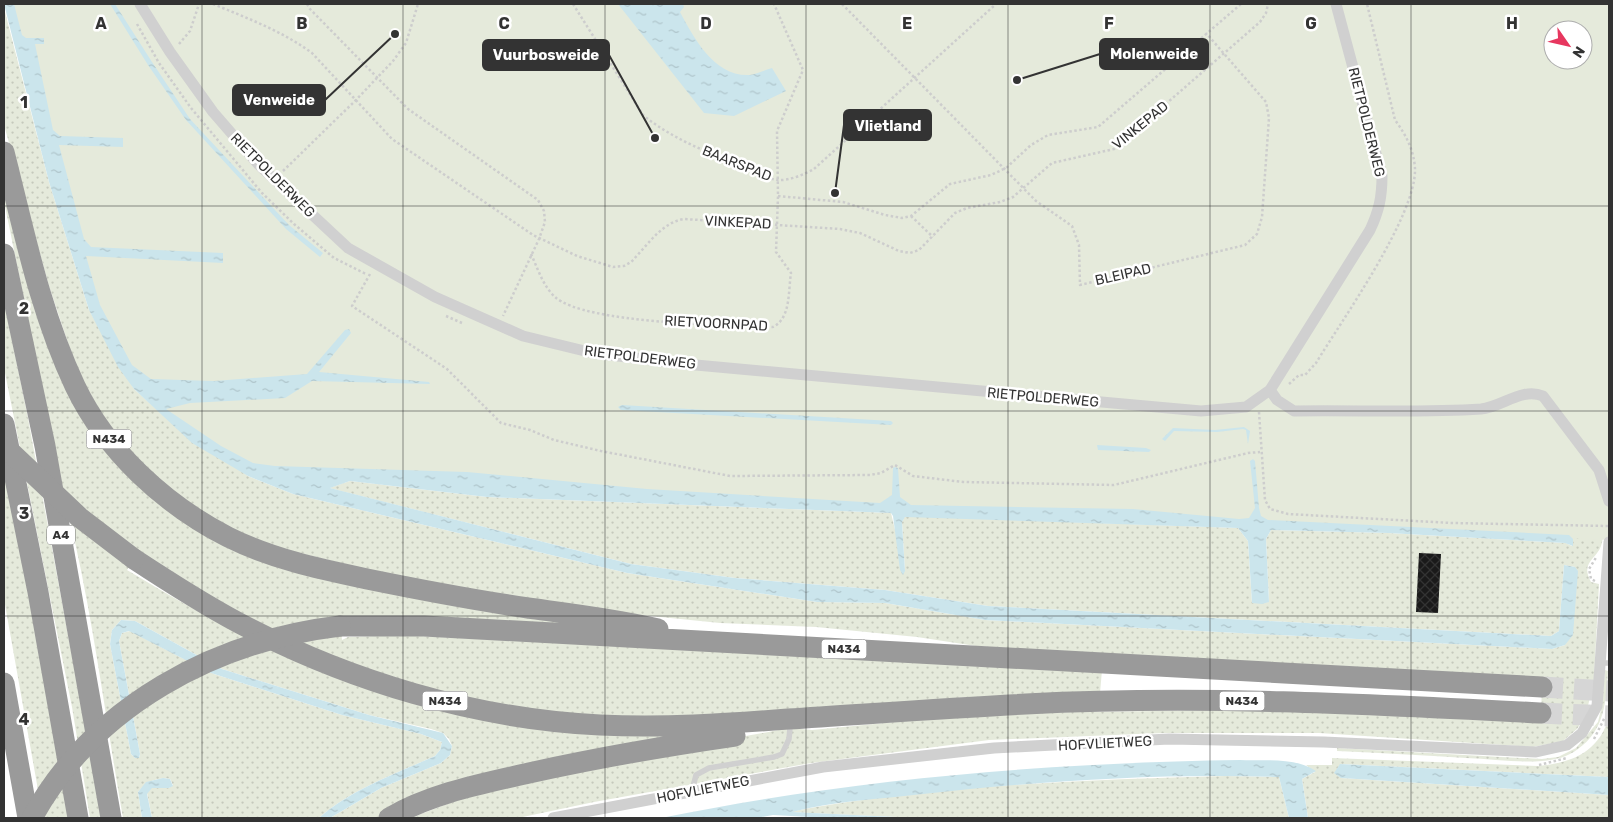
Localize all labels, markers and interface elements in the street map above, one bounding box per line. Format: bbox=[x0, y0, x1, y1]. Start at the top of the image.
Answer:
text: A bbox=[95, 14, 107, 33]
text: B bbox=[296, 14, 308, 33]
text: C bbox=[498, 14, 510, 33]
text: D bbox=[700, 14, 712, 33]
text: E bbox=[902, 14, 912, 33]
text: F bbox=[1104, 14, 1114, 33]
text: G bbox=[1305, 14, 1317, 33]
text: H bbox=[1506, 14, 1518, 33]
north arrow bbox=[1543, 20, 1593, 70]
callout: Molenweide bbox=[1100, 39, 1208, 69]
callout: Vuurbosweide bbox=[483, 40, 609, 70]
text: N bbox=[1568, 43, 1588, 61]
text: Molenweide bbox=[1110, 45, 1198, 63]
text: Vuurbosweide bbox=[493, 46, 599, 64]
street label: RIETPOLDERWEG bbox=[1345, 66, 1388, 179]
callout: Venweide bbox=[233, 85, 325, 115]
text: Venweide bbox=[243, 91, 315, 109]
text: 1 bbox=[20, 93, 28, 112]
street label: VINKEPAD bbox=[1109, 98, 1172, 153]
callout: Vlietland bbox=[844, 110, 931, 140]
text: Vlietland bbox=[854, 117, 922, 135]
street label: RIETPOLDERWEG bbox=[227, 130, 318, 221]
street label: BAARSPAD bbox=[700, 142, 774, 185]
street label: VINKEPAD bbox=[704, 212, 772, 233]
street label: BLEIPAD bbox=[1093, 260, 1153, 289]
text: 2 bbox=[19, 299, 29, 318]
street label: RIETVOORNPAD bbox=[664, 312, 768, 335]
street label: RIETPOLDERWEG bbox=[583, 342, 697, 373]
street label: RIETPOLDERWEG bbox=[986, 384, 1100, 411]
road number: N434 bbox=[86, 429, 132, 448]
text: 3 bbox=[19, 504, 29, 523]
road number: A4 bbox=[47, 526, 75, 544]
road number: N434 bbox=[822, 640, 866, 659]
road number: N434 bbox=[422, 691, 468, 710]
road number: N434 bbox=[1220, 691, 1264, 710]
text: 4 bbox=[19, 710, 30, 729]
street label: HOFVLIETWEG bbox=[1058, 733, 1152, 754]
street label: HOFVLIETWEG bbox=[655, 772, 751, 807]

